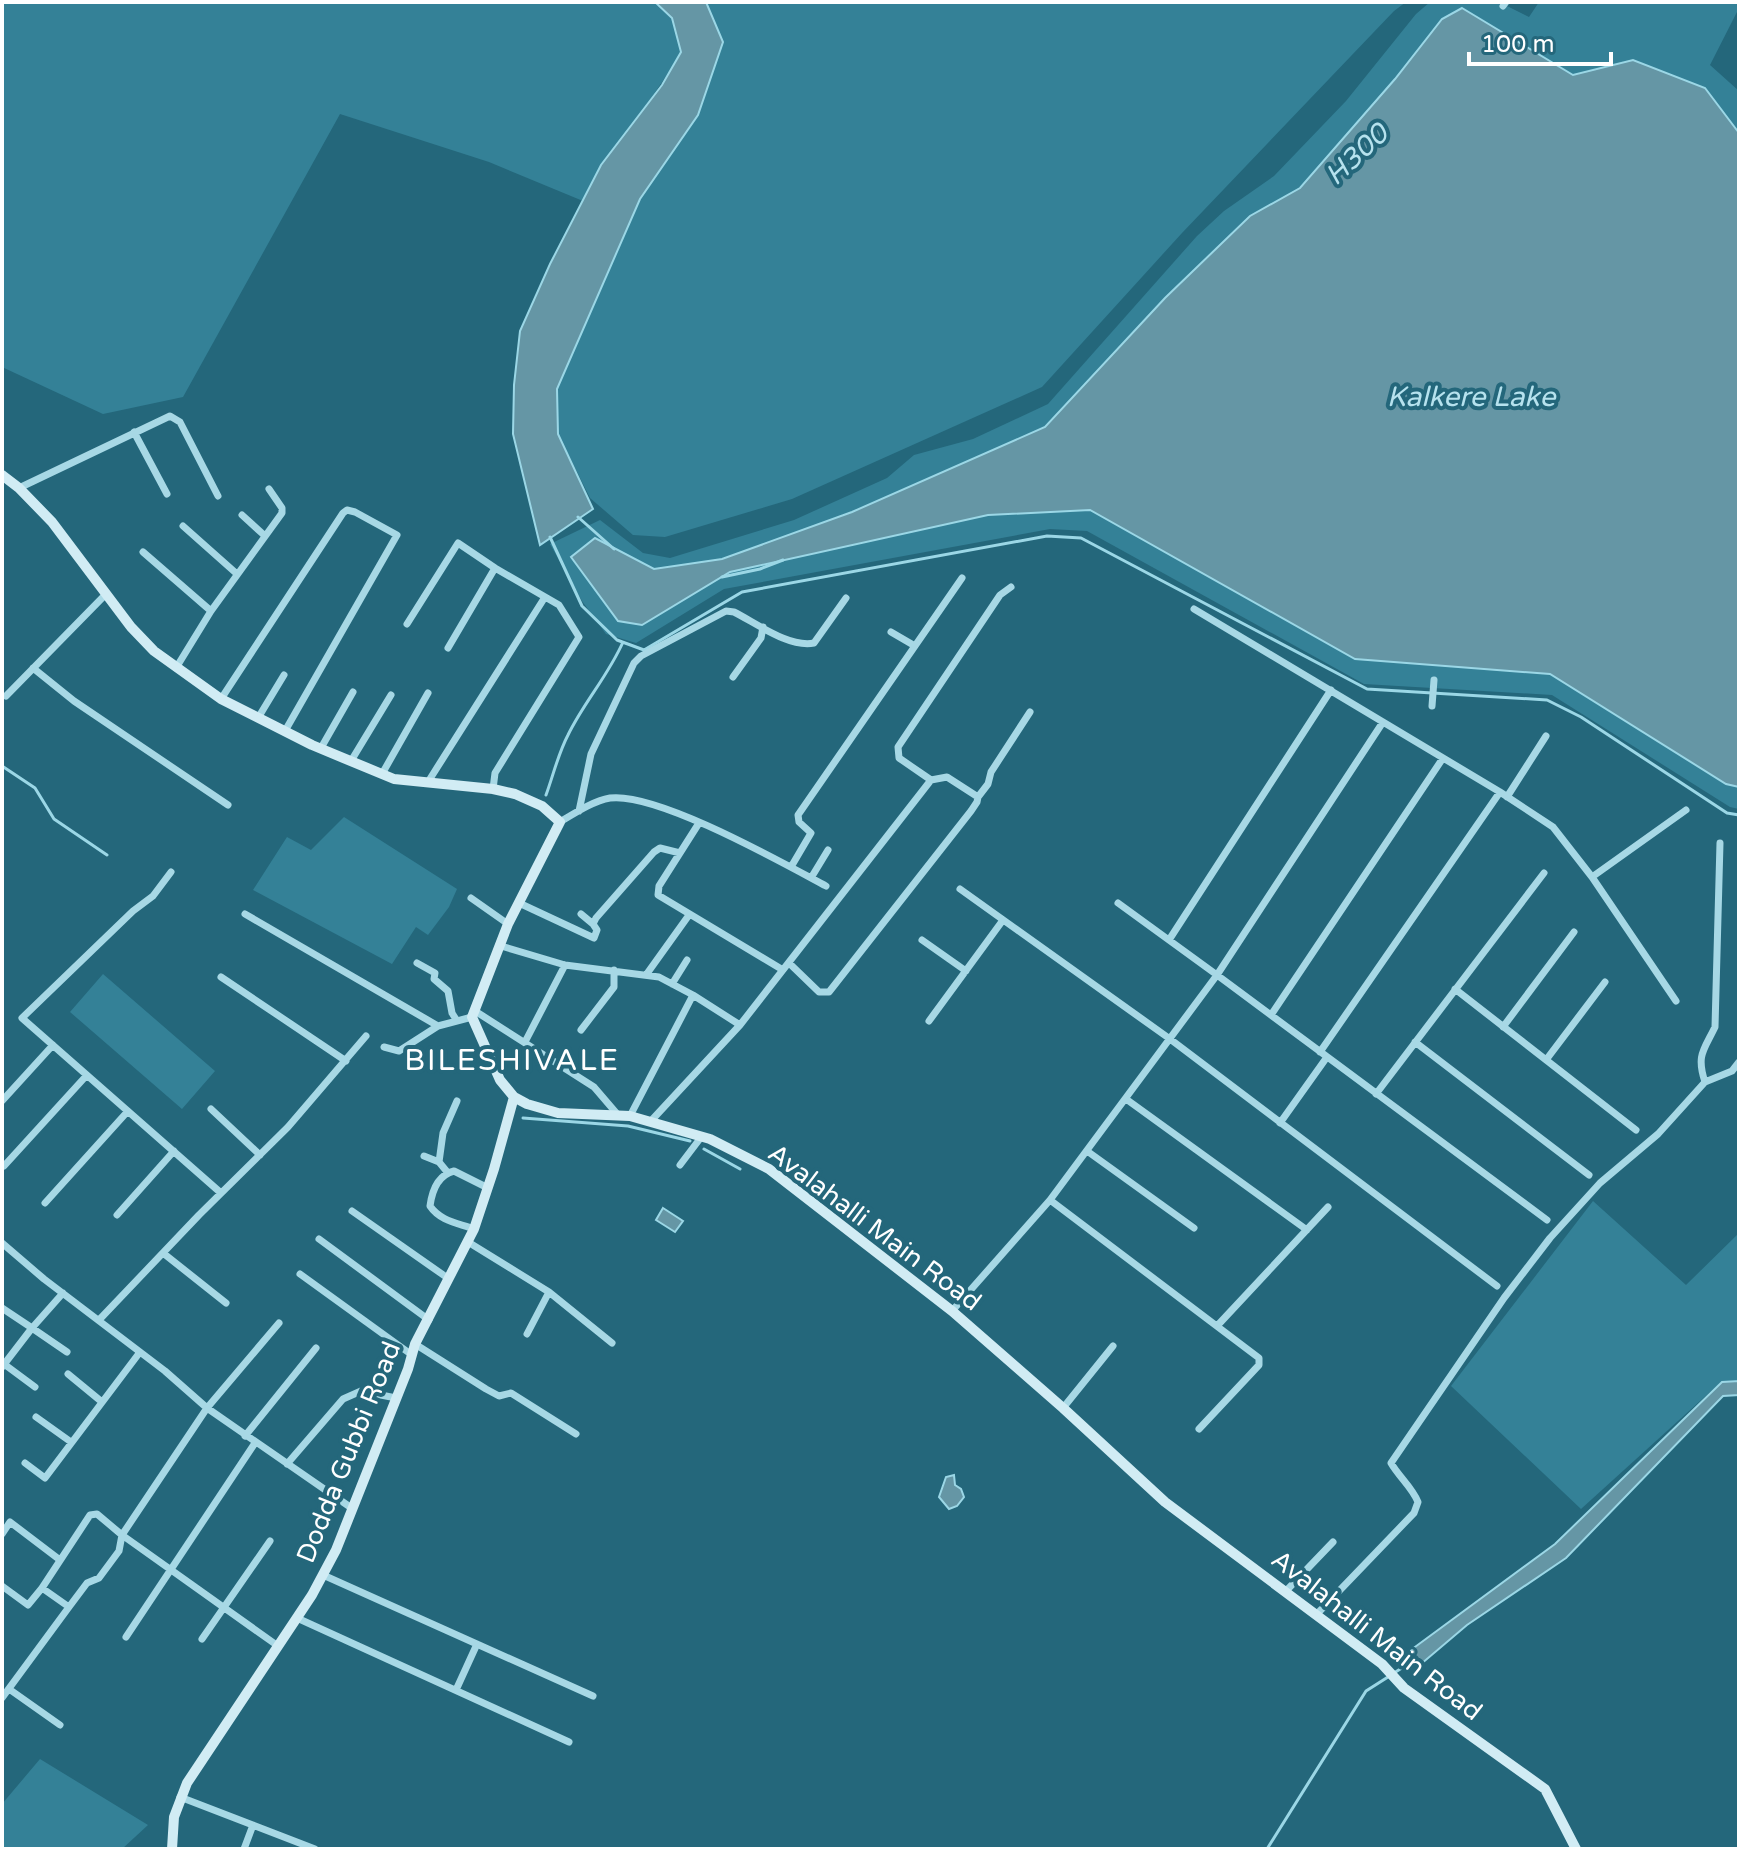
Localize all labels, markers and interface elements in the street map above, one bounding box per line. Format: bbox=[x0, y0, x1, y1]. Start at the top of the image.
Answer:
scale bar bbox=[1469, 16, 1611, 66]
text: 100 m bbox=[1481, 30, 1555, 59]
water label: H300 bbox=[1318, 115, 1397, 192]
water label: Kalkere Lake bbox=[1387, 380, 1557, 414]
district label: BILESHIVALE bbox=[404, 1042, 620, 1079]
street label: Avalahalli Main Road bbox=[762, 1137, 987, 1318]
street label: Dodda Gubbi Road bbox=[290, 1337, 407, 1567]
street label: Avalahalli Main Road bbox=[1265, 1544, 1488, 1727]

